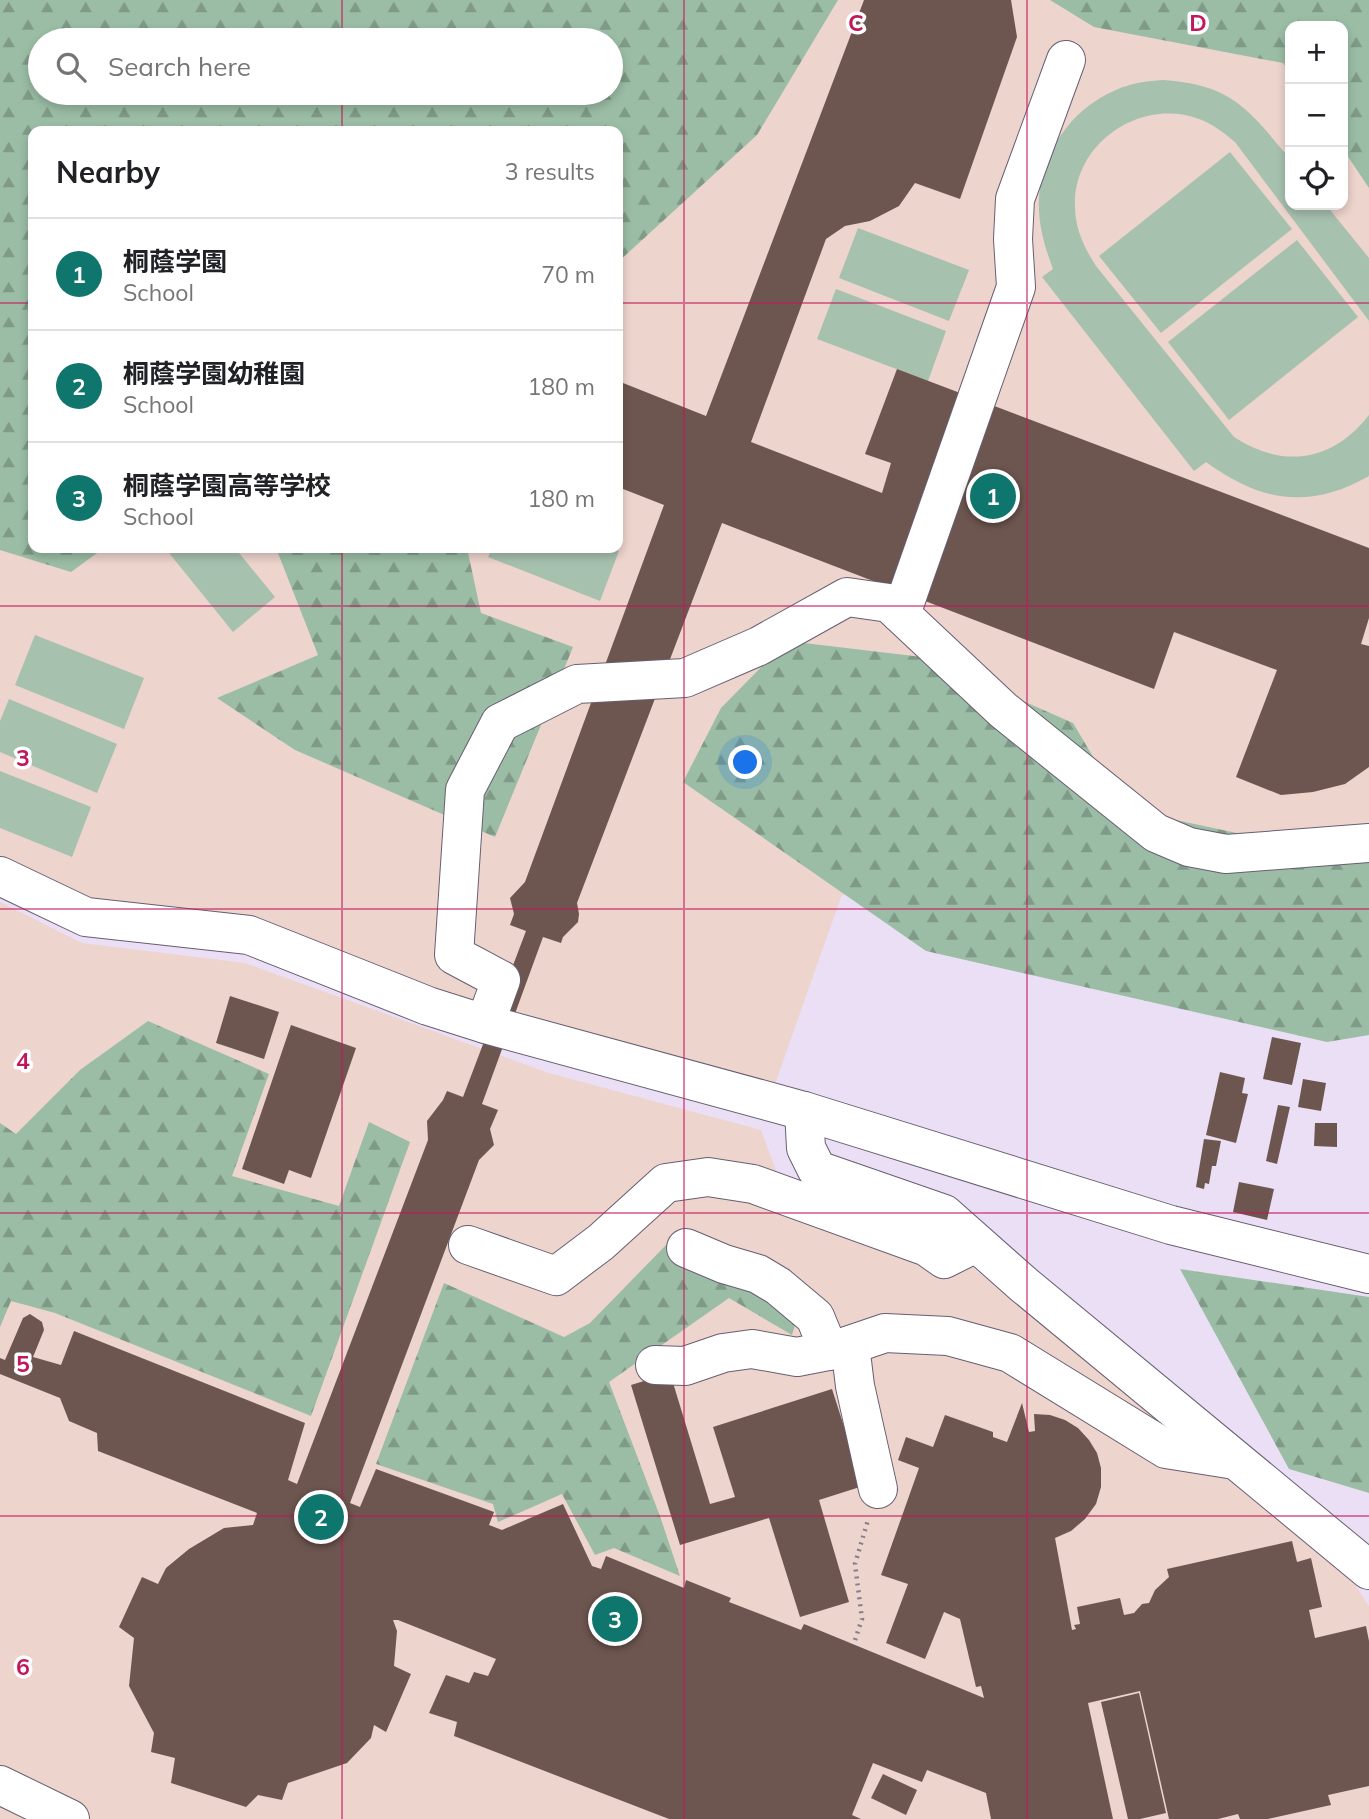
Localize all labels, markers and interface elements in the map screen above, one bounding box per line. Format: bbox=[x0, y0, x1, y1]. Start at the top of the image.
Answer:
text: C bbox=[848, 8, 864, 37]
text: D bbox=[1189, 8, 1207, 37]
map controls bbox=[1285, 21, 1348, 210]
button: + bbox=[1285, 21, 1348, 84]
search box bbox=[28, 28, 623, 105]
icon: search bbox=[52, 48, 90, 86]
text: Search here bbox=[108, 50, 251, 83]
button: − bbox=[1285, 84, 1348, 147]
button: locate bbox=[1285, 147, 1348, 210]
text: Nearby bbox=[56, 153, 160, 191]
text: 3 results bbox=[505, 157, 595, 186]
text: 桐蔭学園 bbox=[123, 245, 227, 278]
text: 1 bbox=[72, 260, 86, 289]
text: 70 m bbox=[541, 260, 595, 289]
text: School bbox=[123, 278, 194, 307]
text: 桐蔭学園幼稚園 bbox=[123, 357, 305, 390]
text: 2 bbox=[72, 372, 86, 401]
text: 180 m bbox=[527, 372, 595, 401]
text: School bbox=[123, 390, 194, 419]
text: 桐蔭学園高等学校 bbox=[123, 469, 331, 502]
pin: 1 bbox=[970, 470, 1016, 522]
text: 3 bbox=[72, 484, 86, 513]
text: 180 m bbox=[527, 484, 595, 513]
text: School bbox=[123, 502, 194, 531]
text: 3 bbox=[16, 743, 30, 772]
your location bbox=[728, 745, 762, 779]
text: 4 bbox=[16, 1046, 30, 1075]
text: 5 bbox=[16, 1349, 30, 1378]
pin: 2 bbox=[298, 1491, 344, 1543]
pin: 3 bbox=[592, 1593, 638, 1645]
text: 6 bbox=[16, 1652, 30, 1681]

